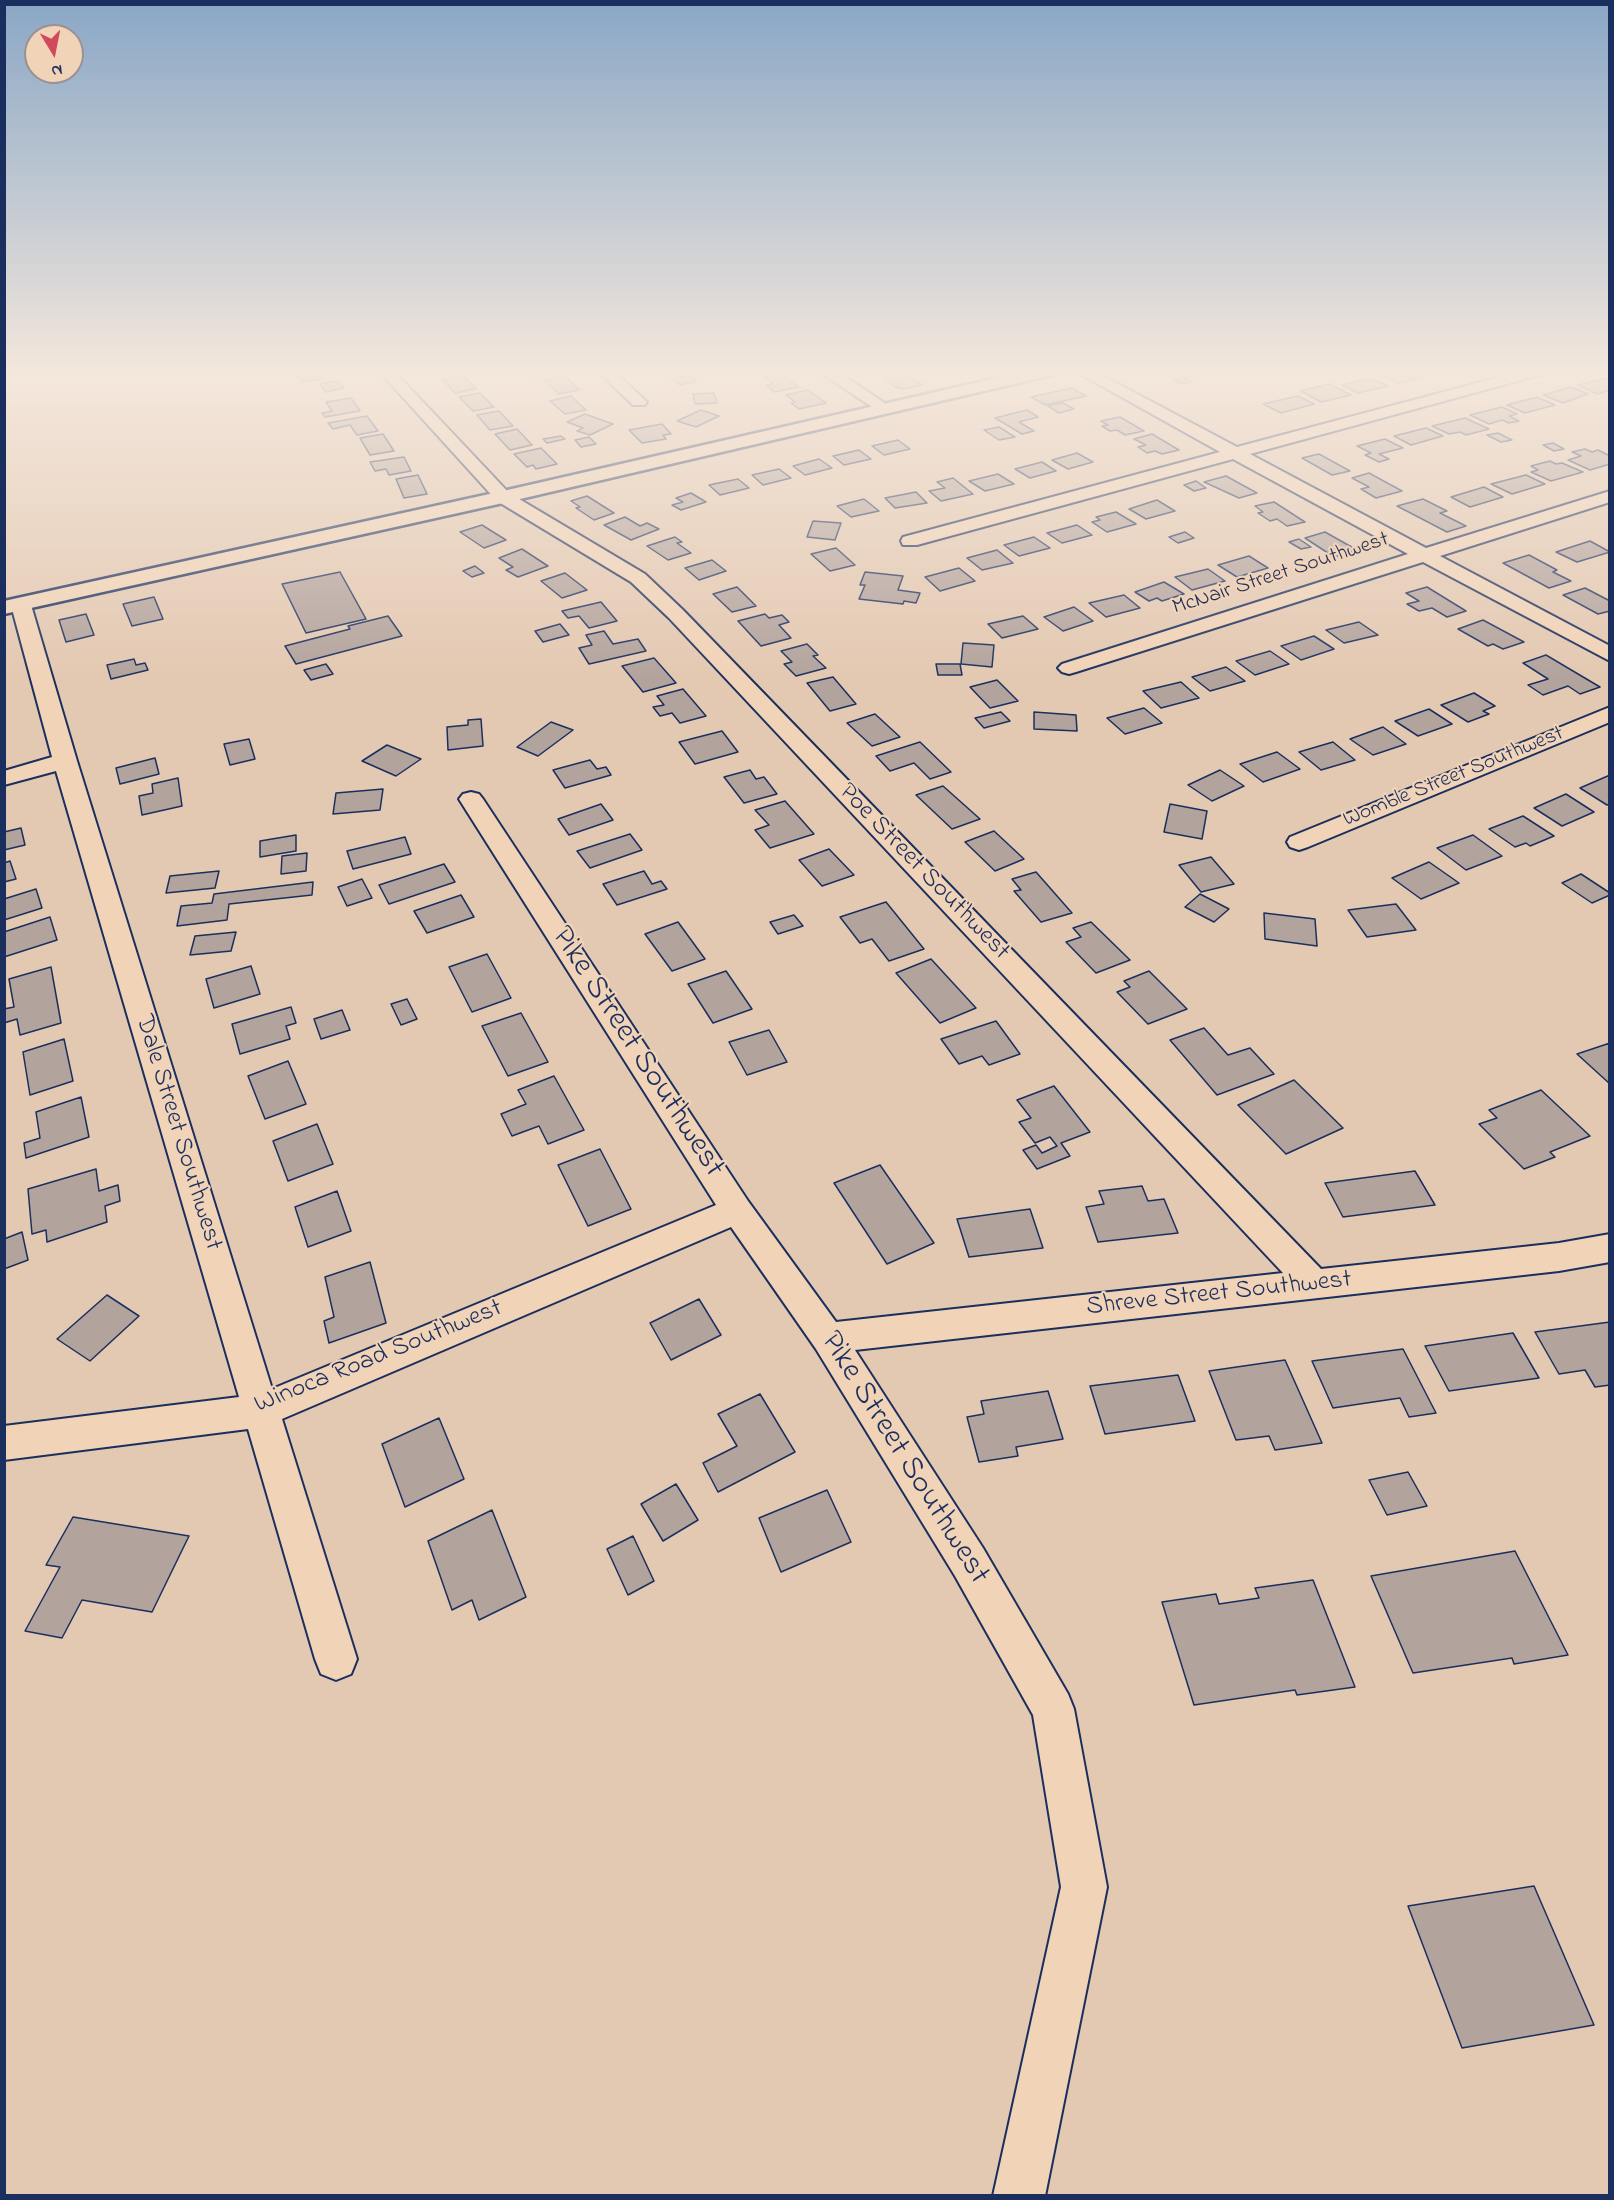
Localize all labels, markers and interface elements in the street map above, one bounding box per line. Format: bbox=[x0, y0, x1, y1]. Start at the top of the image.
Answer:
north arrow bbox=[24, 24, 84, 84]
text: N bbox=[49, 57, 64, 83]
street label: McNair Street Southwest bbox=[1170, 528, 1392, 622]
street label: Womble Street Southwest bbox=[1340, 722, 1568, 834]
street label: Poe Street Southwest bbox=[831, 778, 1015, 968]
street label: Pike Street Southwest bbox=[541, 920, 731, 1186]
street label: Dale Street Southwest bbox=[126, 1012, 228, 1254]
street label: Shreve Street Southwest bbox=[1085, 1266, 1353, 1324]
street label: Winoca Road Southwest bbox=[251, 1294, 507, 1422]
street label: Pike Street Southwest bbox=[810, 1325, 996, 1593]

